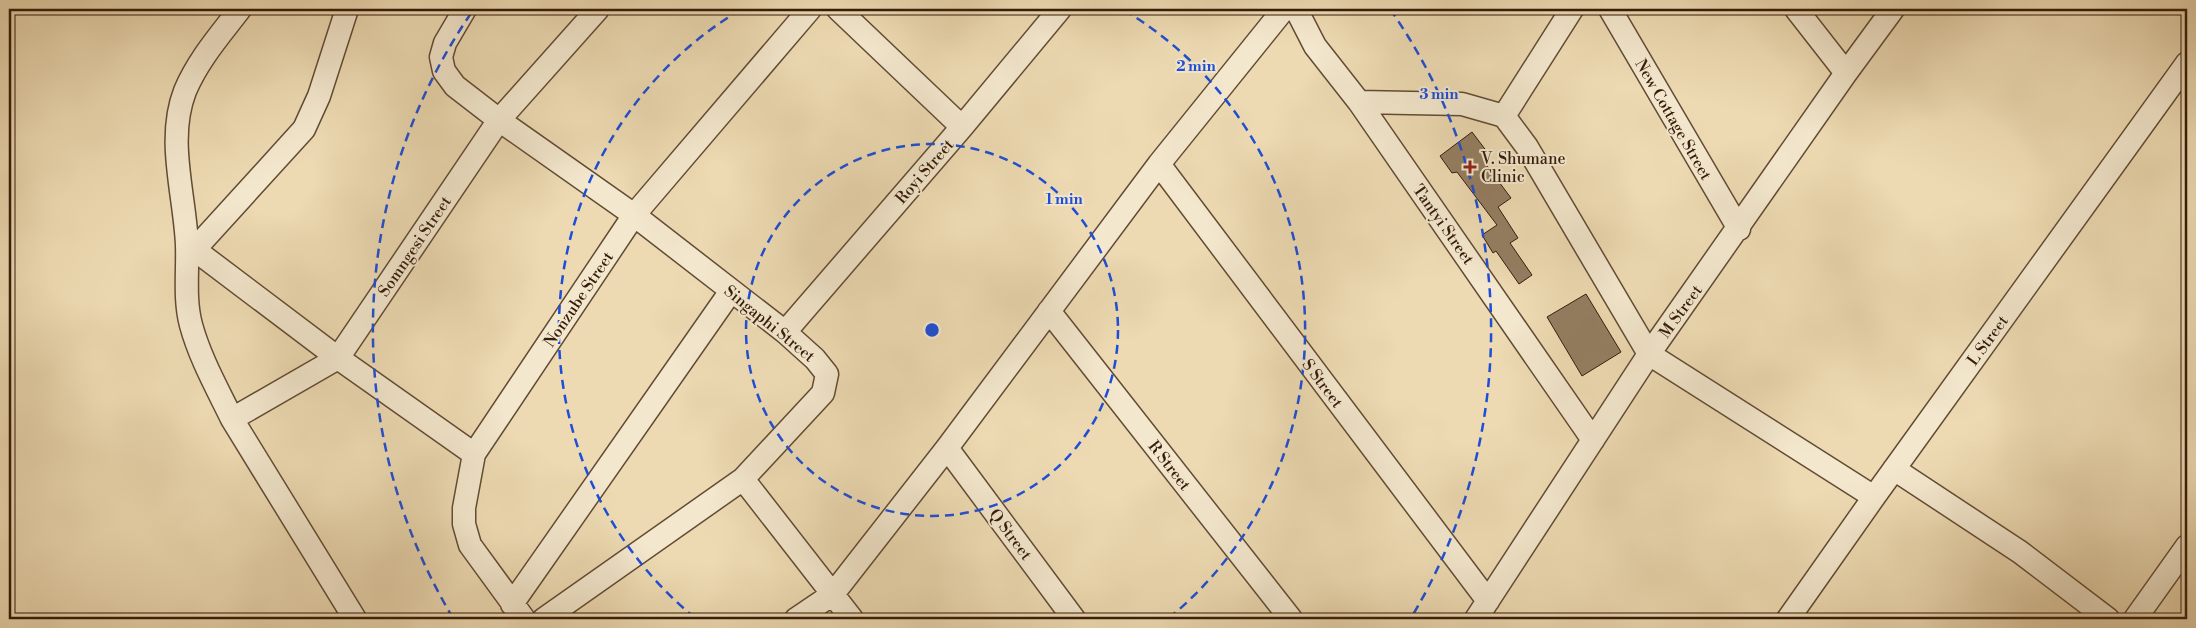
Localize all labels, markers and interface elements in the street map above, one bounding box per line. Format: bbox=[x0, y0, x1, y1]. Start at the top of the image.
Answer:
street label: New Cottage Street bbox=[1630, 55, 1716, 184]
text: 2 min bbox=[1176, 57, 1216, 76]
text: 3 min bbox=[1419, 85, 1459, 104]
street label: Royi Street bbox=[891, 135, 959, 208]
place label: V. Shumane Clinic bbox=[1480, 149, 1566, 187]
marker: V. Shumane Clinic bbox=[1463, 160, 1477, 174]
street label: Tantyi Street bbox=[1408, 181, 1478, 269]
text: 1 min bbox=[1045, 190, 1083, 209]
street label: Somngesi Street bbox=[374, 192, 456, 301]
street label: Nonzube Street bbox=[540, 248, 618, 351]
street label: Singaphi Street bbox=[720, 281, 819, 367]
street label: M Street bbox=[1655, 281, 1707, 342]
street label: L Street bbox=[1963, 311, 2013, 370]
centre of rings bbox=[923, 321, 941, 339]
street label: S Street bbox=[1297, 355, 1347, 412]
street label: R Street bbox=[1144, 437, 1195, 495]
street label: Q Street bbox=[984, 505, 1036, 565]

